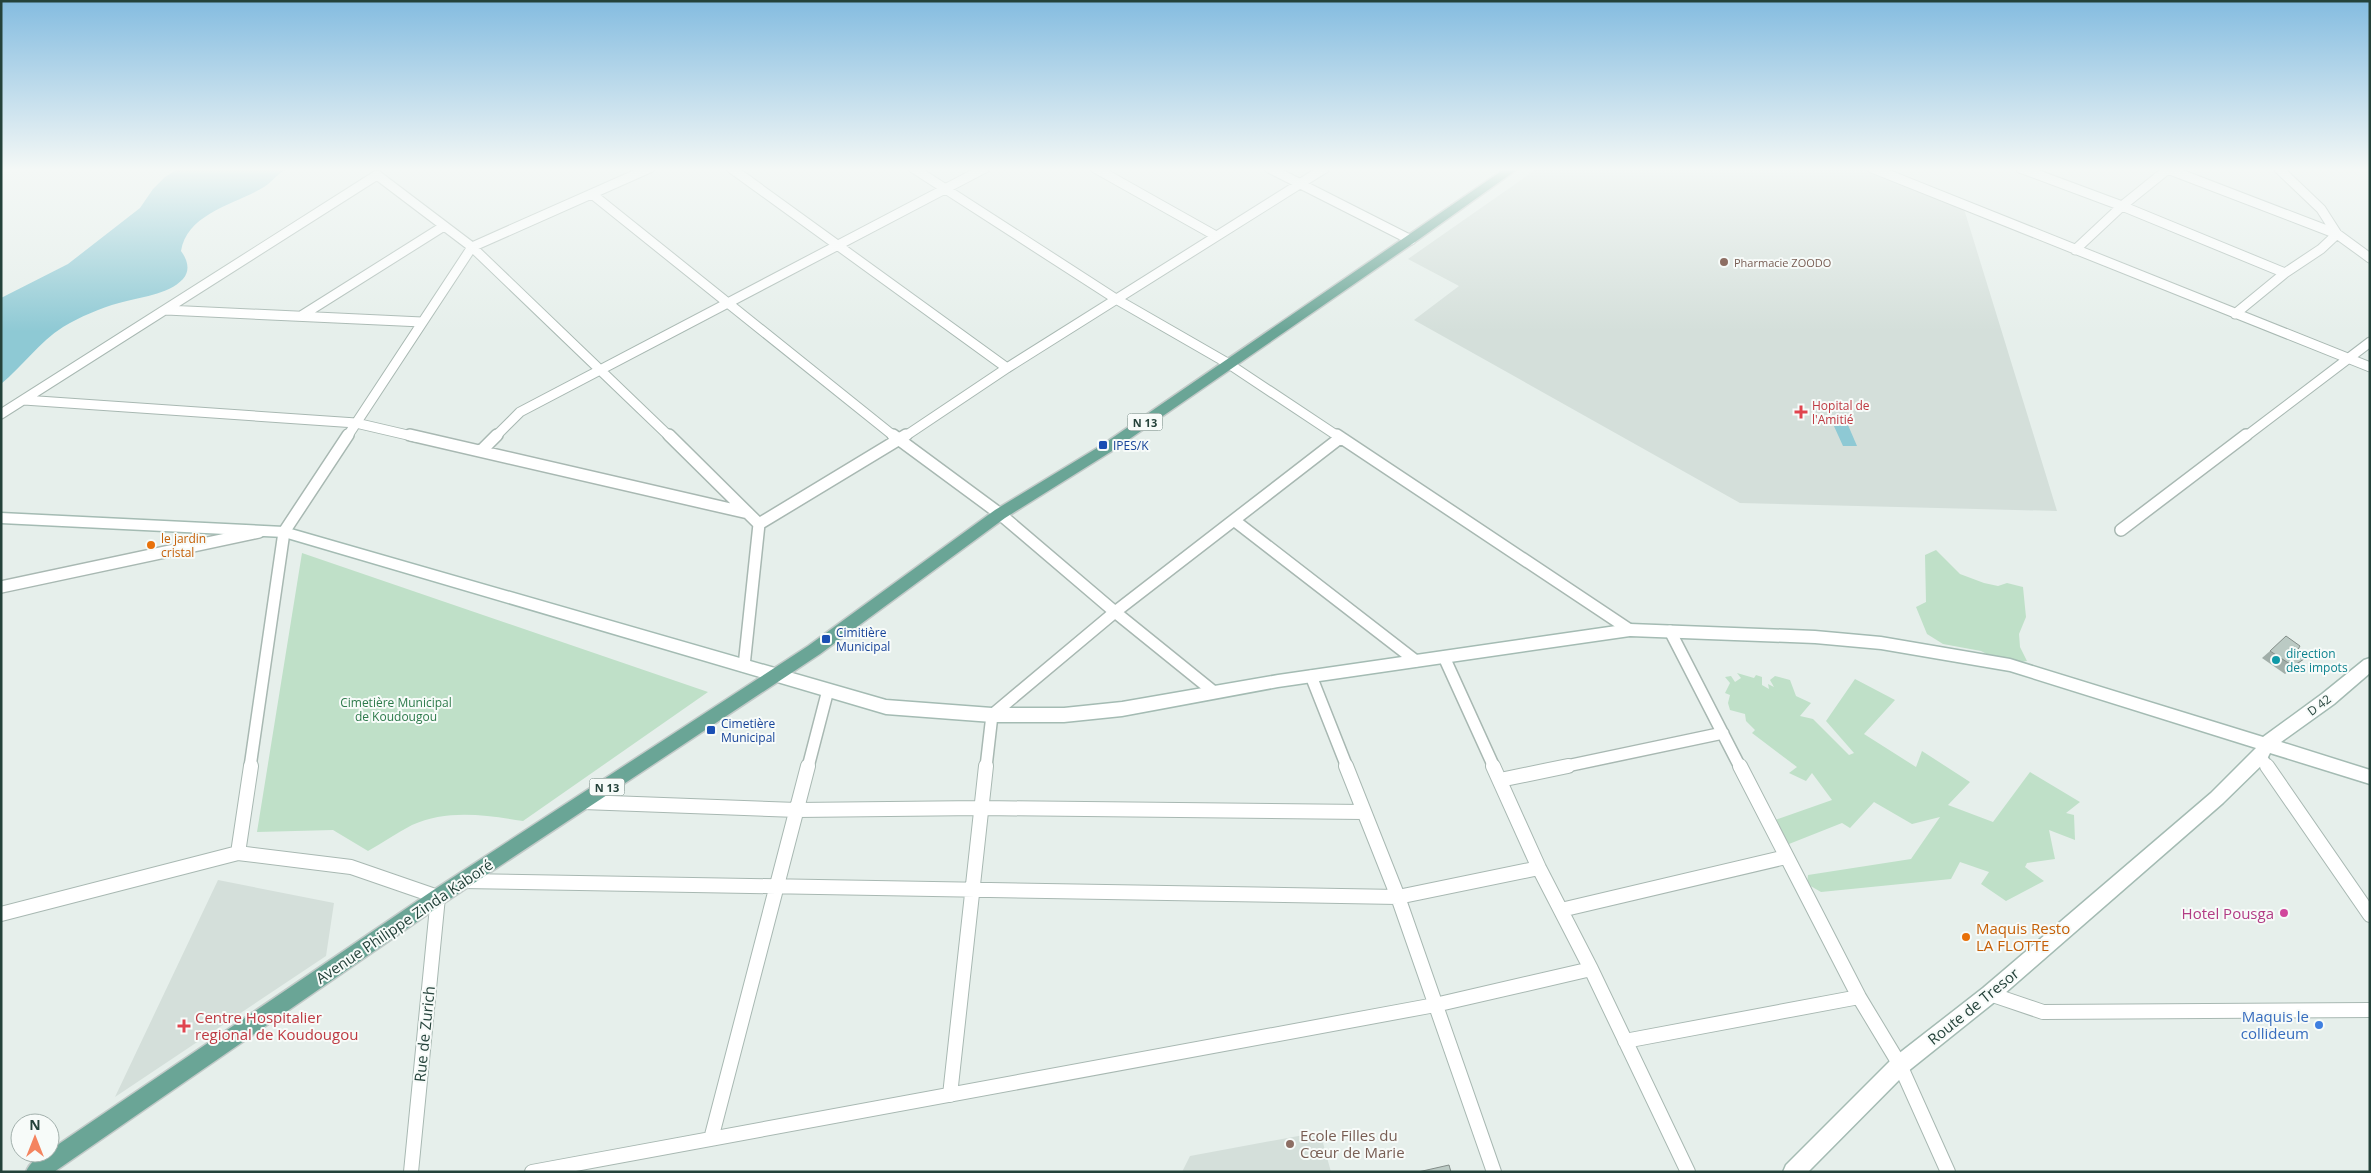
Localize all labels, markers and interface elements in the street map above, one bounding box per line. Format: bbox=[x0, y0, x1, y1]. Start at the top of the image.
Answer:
place label: Pharmacie ZOODO bbox=[1734, 255, 1831, 270]
marker: Pharmacie ZOODO bbox=[1718, 256, 1730, 268]
place label: Hopital de l'Amitié bbox=[1812, 397, 1870, 428]
marker: Hopital de l'Amitié bbox=[1794, 405, 1808, 419]
road number: N 13 bbox=[1128, 414, 1162, 431]
place label: IPES/K bbox=[1113, 437, 1149, 454]
marker: IPES/K bbox=[1097, 439, 1109, 451]
place label: le jardin cristal bbox=[161, 530, 206, 561]
marker: le jardin cristal bbox=[145, 539, 157, 551]
place label: Cimitière Municipal bbox=[836, 624, 890, 655]
marker: Cimitière Municipal bbox=[820, 633, 832, 645]
place label: direction des impots bbox=[2286, 645, 2348, 676]
marker: direction des impots bbox=[2270, 654, 2282, 666]
street label: D 42 bbox=[2304, 690, 2334, 719]
park label: Cimetière Municipal de Koudougou bbox=[340, 694, 452, 725]
place label: Cimetière Municipal bbox=[721, 715, 775, 746]
marker: Cimetière Municipal bbox=[705, 724, 717, 736]
road number: N 13 bbox=[590, 779, 624, 796]
street label: Avenue Philippe Zinda Kaboré bbox=[312, 854, 496, 988]
place label: Hotel Pousga bbox=[2182, 903, 2274, 923]
marker: Hotel Pousga bbox=[2278, 907, 2290, 919]
place label: Maquis Resto LA FLOTTE bbox=[1976, 918, 2070, 955]
marker: Maquis Resto LA FLOTTE bbox=[1960, 931, 1972, 943]
street label: Route de Tresor bbox=[1923, 963, 2023, 1049]
street label: Rue de Zurich bbox=[409, 985, 439, 1083]
place label: Maquis le collideum bbox=[2241, 1006, 2309, 1043]
place label: Centre Hospitalier regional de Koudougou bbox=[195, 1007, 358, 1044]
marker: Centre Hospitalier regional de Koudougou bbox=[177, 1019, 191, 1033]
marker: Maquis le collideum bbox=[2313, 1019, 2325, 1031]
north arrow bbox=[10, 1113, 60, 1163]
text: N bbox=[29, 1115, 41, 1134]
place label: Ecole Filles du Cœur de Marie bbox=[1300, 1125, 1405, 1162]
marker: Ecole Filles du Cœur de Marie bbox=[1284, 1138, 1296, 1150]

